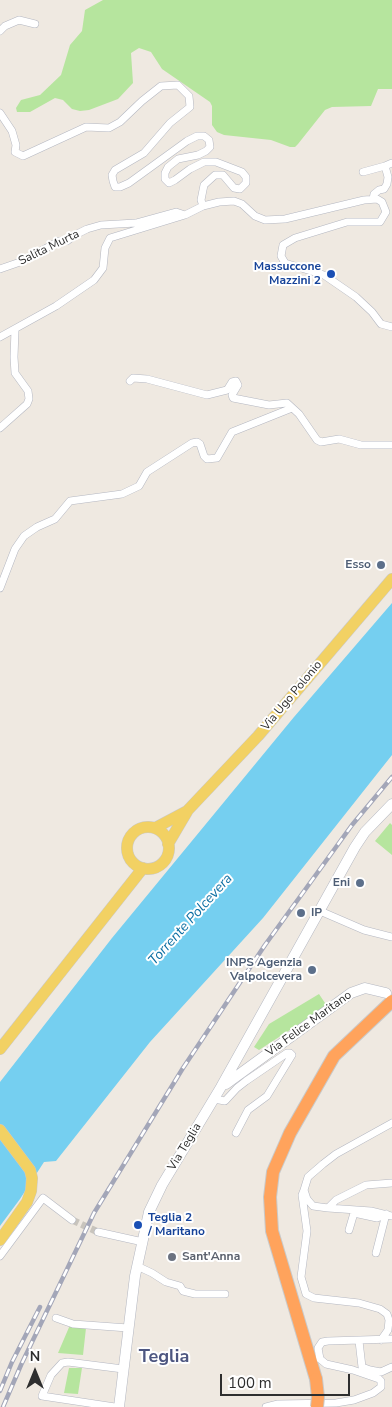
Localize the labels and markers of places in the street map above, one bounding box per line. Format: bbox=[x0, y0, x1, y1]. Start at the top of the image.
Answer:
place label: Massuccone Mazzini 2 bbox=[254, 260, 321, 288]
marker: Massuccone Mazzini 2 bbox=[325, 268, 337, 280]
place label: Esso bbox=[345, 558, 371, 572]
marker: Esso bbox=[375, 559, 387, 571]
place label: Eni bbox=[333, 876, 350, 890]
marker: Eni bbox=[354, 877, 366, 889]
place label: IP bbox=[311, 906, 322, 920]
marker: IP bbox=[295, 907, 307, 919]
place label: INPS Agenzia Valpolcevera bbox=[226, 956, 302, 984]
marker: INPS Agenzia Valpolcevera bbox=[306, 964, 318, 976]
place label: Teglia 2 / Maritano bbox=[148, 1211, 205, 1239]
marker: Teglia 2 / Maritano bbox=[132, 1219, 144, 1231]
place label: Sant'Anna bbox=[182, 1250, 240, 1264]
marker: Sant'Anna bbox=[166, 1251, 178, 1263]

